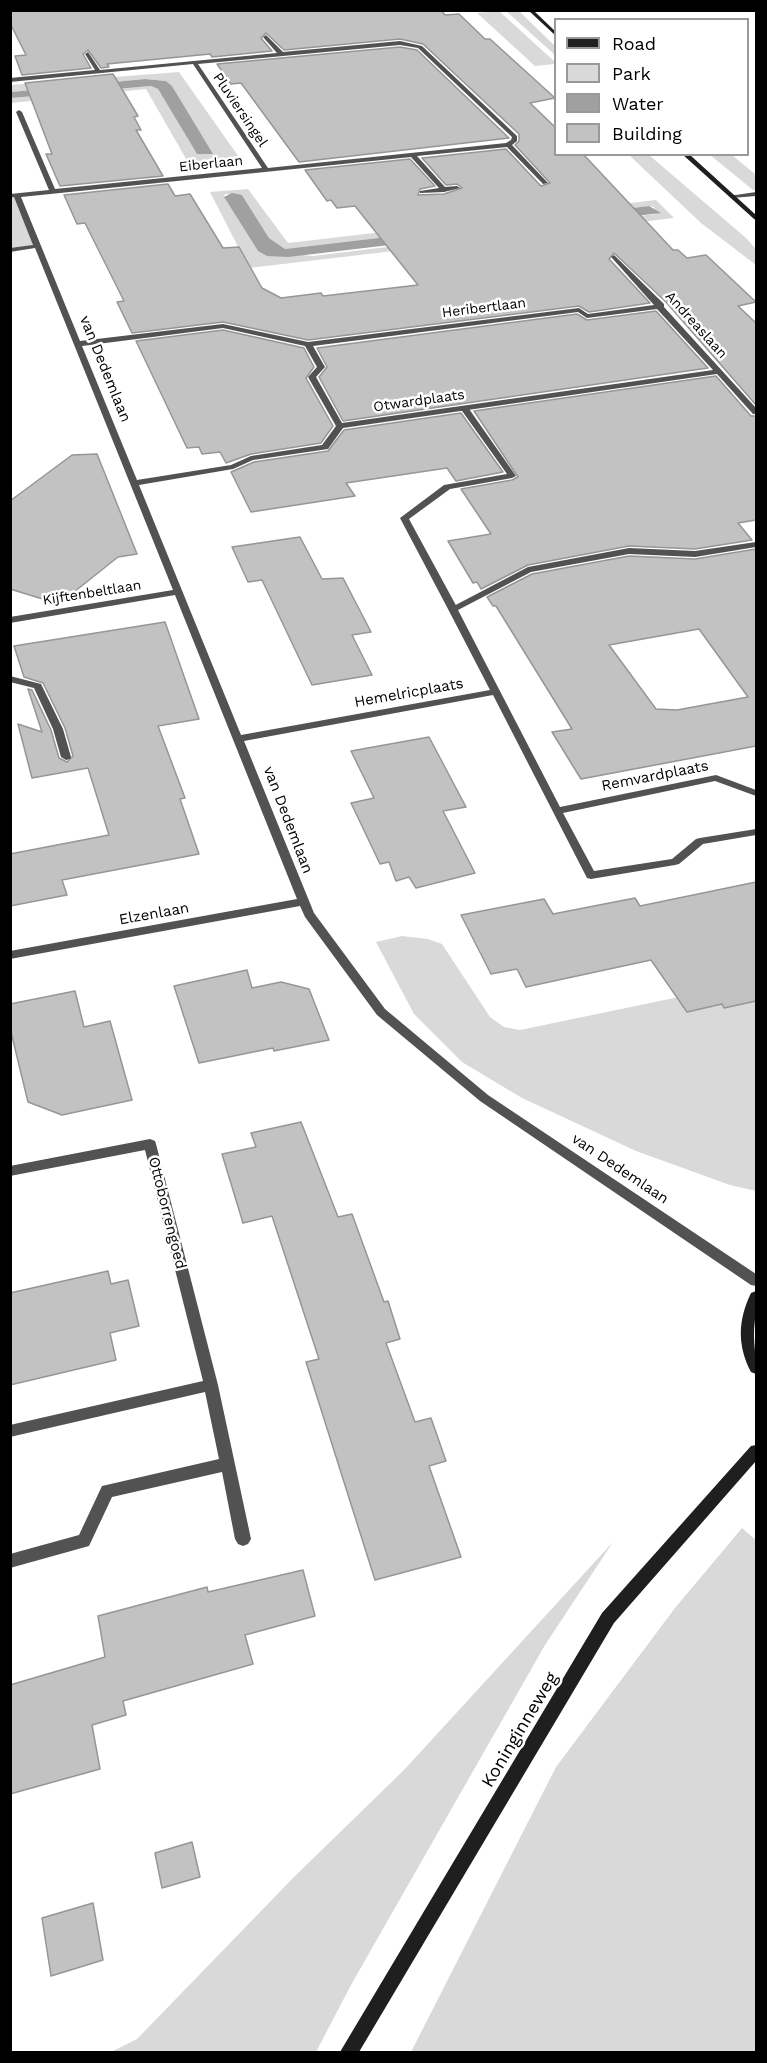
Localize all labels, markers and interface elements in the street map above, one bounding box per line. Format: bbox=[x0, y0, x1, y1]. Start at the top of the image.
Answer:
legend bbox=[554, 18, 749, 156]
text: Road bbox=[612, 33, 656, 54]
text: Park bbox=[612, 63, 651, 84]
street label: Pluviersingel bbox=[209, 70, 271, 150]
text: Water bbox=[612, 93, 664, 114]
text: Building bbox=[612, 123, 682, 144]
street label: Eiberlaan bbox=[178, 152, 244, 176]
street label: Andreaslaan bbox=[662, 288, 730, 362]
street label: Heribertlaan bbox=[441, 295, 527, 321]
street label: van Dedemlaan bbox=[75, 313, 135, 425]
street label: Otwardplaats bbox=[372, 386, 466, 416]
street label: Kijftenbeltlaan bbox=[42, 577, 142, 609]
street label: Hemelricplaats bbox=[353, 675, 465, 711]
street label: Remvardplaats bbox=[600, 757, 710, 795]
street label: van Dedemlaan bbox=[259, 764, 317, 876]
street label: Elzenlaan bbox=[118, 899, 190, 929]
street label: van Dedemlaan bbox=[568, 1130, 672, 1208]
street label: Ottoborrengoed bbox=[144, 1155, 190, 1271]
street label: Koninginneweg bbox=[477, 1669, 563, 1791]

